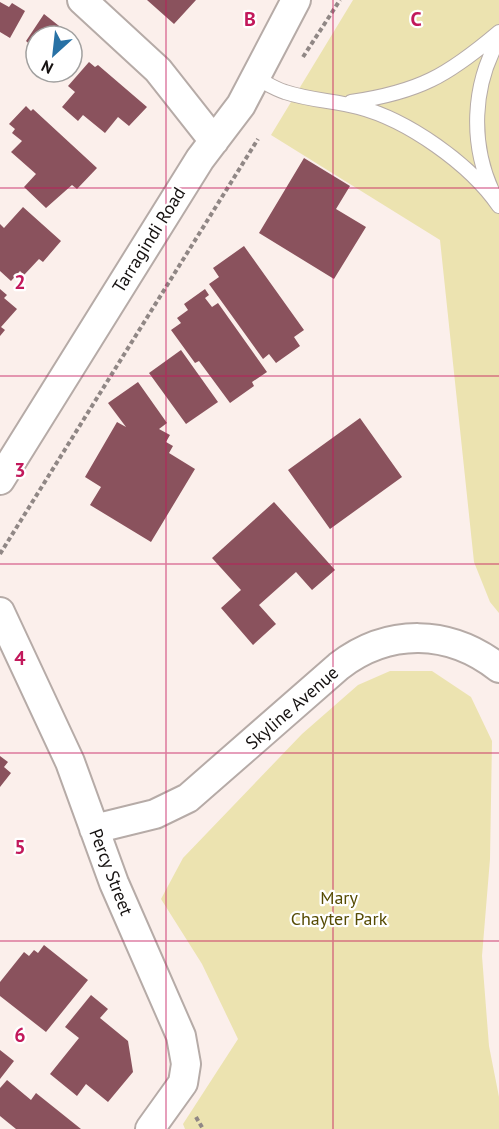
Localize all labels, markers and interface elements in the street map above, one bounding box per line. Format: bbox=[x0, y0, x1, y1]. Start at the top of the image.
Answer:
text: B bbox=[244, 6, 256, 32]
text: C bbox=[410, 6, 422, 32]
north arrow bbox=[24, 24, 84, 84]
text: N bbox=[38, 56, 56, 79]
street label: Tarragindi Road bbox=[107, 183, 190, 297]
text: 2 bbox=[14, 269, 26, 295]
text: 3 bbox=[14, 457, 26, 483]
text: 4 bbox=[14, 645, 26, 671]
street label: Skyline Avenue bbox=[240, 661, 343, 754]
street label: Percy Street bbox=[84, 825, 139, 918]
text: 5 bbox=[14, 834, 26, 860]
park label: Mary Chayter Park bbox=[291, 886, 388, 930]
text: 6 bbox=[14, 1022, 26, 1048]

